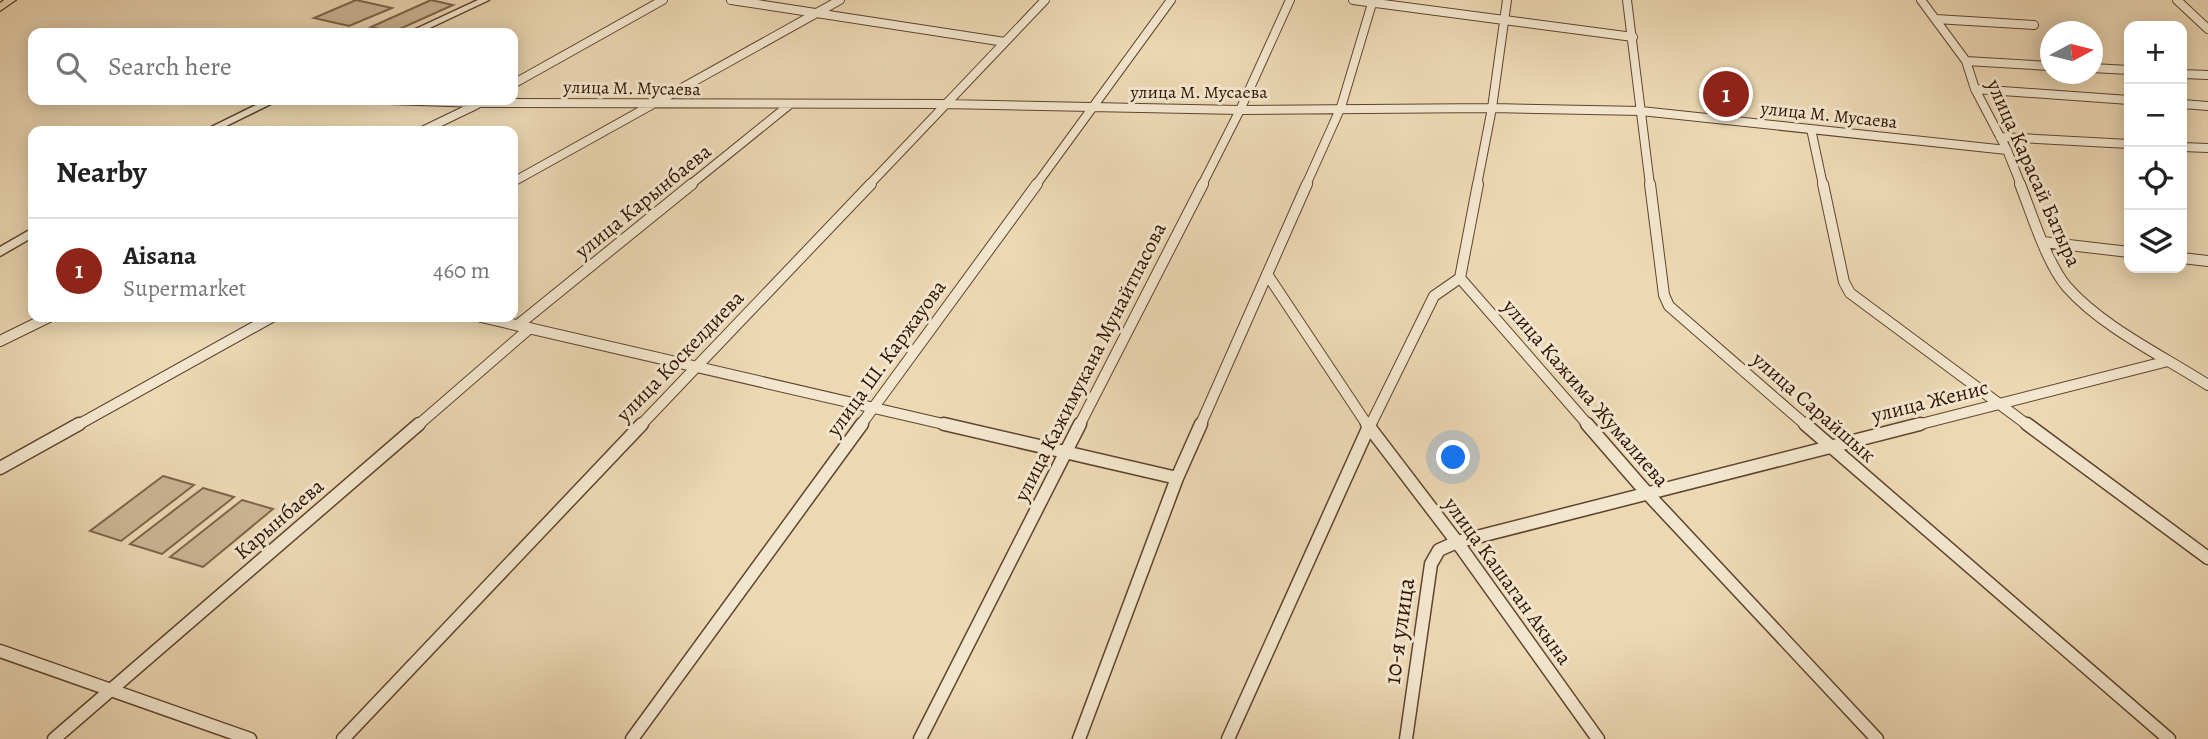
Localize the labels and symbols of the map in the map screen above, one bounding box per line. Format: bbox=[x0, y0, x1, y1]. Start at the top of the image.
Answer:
north arrow bbox=[2040, 21, 2103, 84]
pin: 1 bbox=[1703, 68, 1749, 120]
street label: улица Карасай Батыра bbox=[1980, 74, 2088, 272]
street label: улица М. Мусаева bbox=[562, 75, 701, 101]
street label: улица М. Мусаева bbox=[1129, 80, 1268, 104]
street label: улица М. Мусаева bbox=[1759, 96, 1899, 134]
street label: улица Карынбаева bbox=[568, 137, 717, 265]
street label: улица Кажимукана Мунайтпасова bbox=[1007, 217, 1173, 507]
street label: улица Ш. Каржауова bbox=[819, 274, 953, 443]
street label: улица Коскелдиева bbox=[609, 284, 750, 429]
street label: улица Кажима Жумалиева bbox=[1496, 292, 1676, 493]
street label: улица Сарайшык bbox=[1745, 345, 1882, 469]
street label: улица Женис bbox=[1868, 373, 1991, 429]
your location bbox=[1436, 440, 1470, 474]
street label: Карынбаева bbox=[228, 472, 330, 566]
street label: улица Кашаган Акына bbox=[1437, 491, 1579, 671]
street label: 10-я улица bbox=[1376, 576, 1422, 686]

